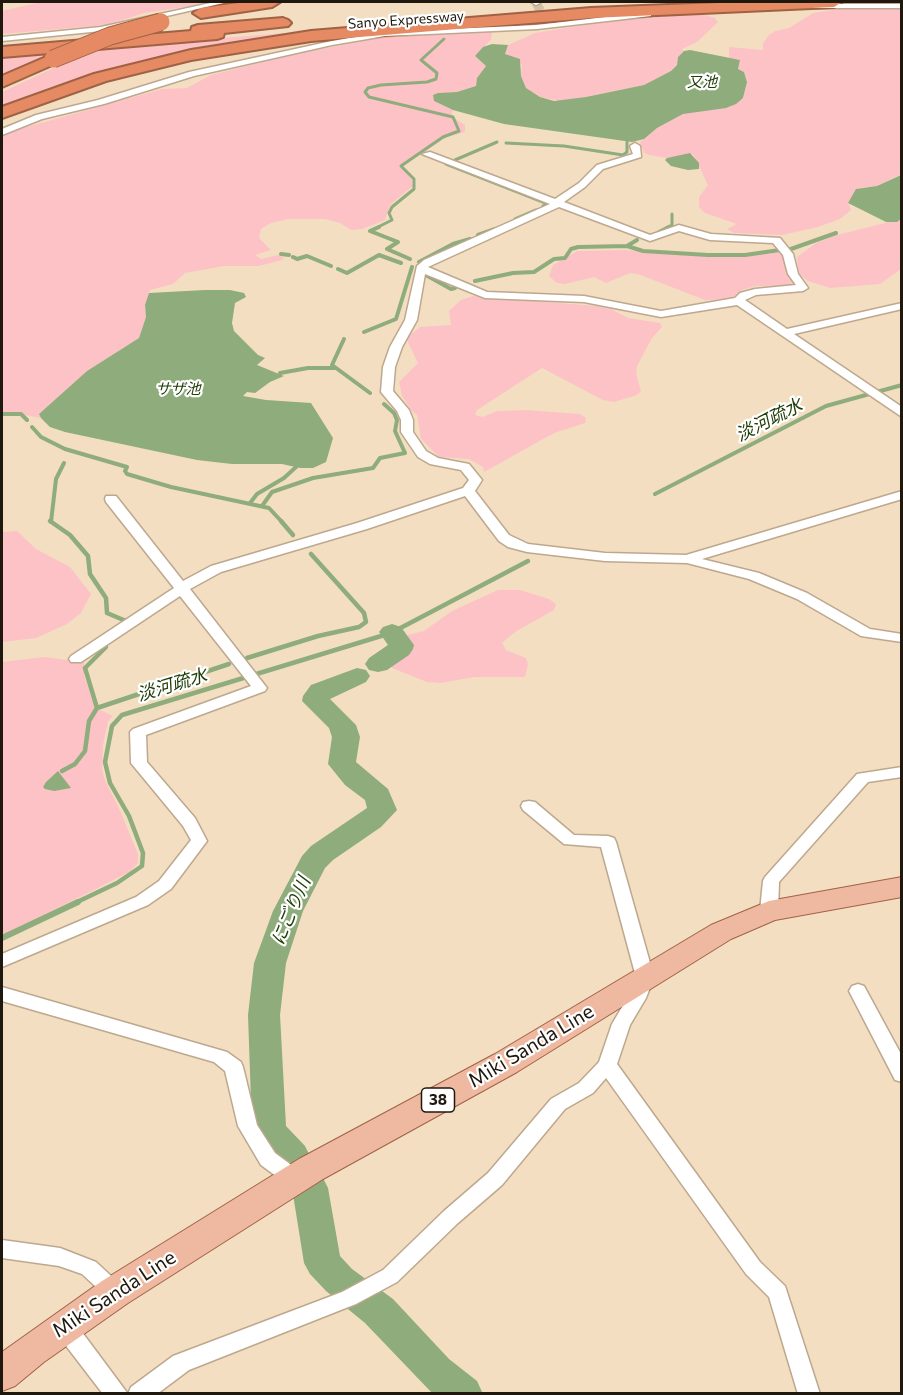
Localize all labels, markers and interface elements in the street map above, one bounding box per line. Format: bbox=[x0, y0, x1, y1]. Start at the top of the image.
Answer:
street label: Sanyo Expressway bbox=[347, 8, 465, 32]
water label: 又池 bbox=[687, 73, 717, 91]
water label: サザ池 bbox=[156, 380, 200, 398]
water label: 淡河疏水 bbox=[732, 394, 806, 446]
water label: 淡河疏水 bbox=[134, 664, 210, 706]
water label: にごり川 bbox=[267, 874, 315, 948]
street label: Miki Sanda Line bbox=[464, 999, 598, 1093]
road number: 38 bbox=[422, 1088, 454, 1112]
street label: Miki Sanda Line bbox=[48, 1245, 180, 1343]

